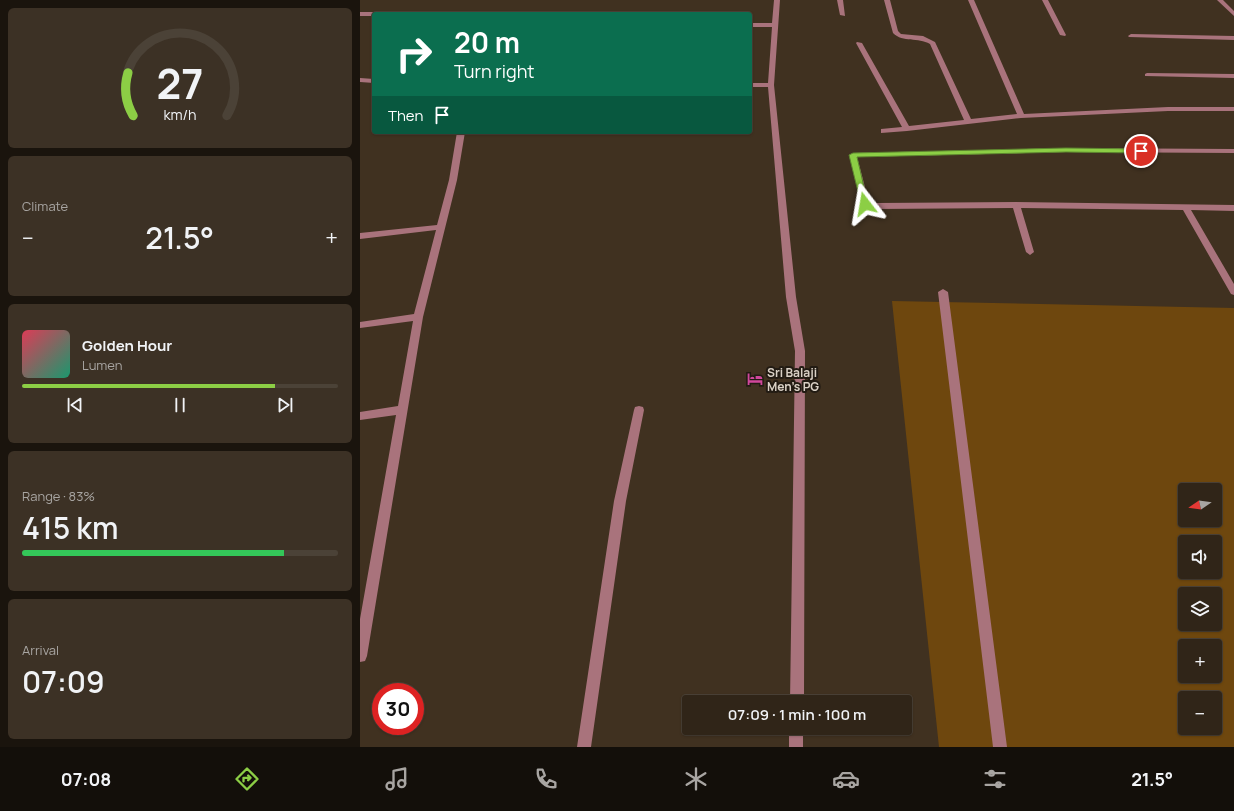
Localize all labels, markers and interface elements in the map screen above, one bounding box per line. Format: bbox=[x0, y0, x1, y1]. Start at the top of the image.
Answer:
text: 20 m bbox=[454, 23, 520, 61]
icon: right bbox=[388, 28, 440, 80]
text: 27 bbox=[157, 55, 203, 111]
text: Turn right bbox=[454, 59, 535, 83]
text: km/h bbox=[163, 104, 197, 123]
icon: arrive bbox=[431, 104, 453, 126]
text: Then bbox=[388, 105, 423, 126]
pin bbox=[1124, 134, 1158, 168]
icon: arrive bbox=[1130, 140, 1152, 162]
position arrow bbox=[844, 183, 886, 225]
text: Climate bbox=[22, 197, 68, 215]
text: 21.5° bbox=[145, 217, 214, 258]
text: − bbox=[22, 223, 34, 253]
text: + bbox=[325, 223, 338, 253]
text: Golden Hour bbox=[82, 335, 172, 356]
text: Lumen bbox=[82, 356, 122, 374]
place label: Sri Balaji Men's PG bbox=[767, 364, 819, 395]
hotel icon: Sri Balaji Men's PG bbox=[746, 370, 764, 388]
icon: previous bbox=[64, 394, 86, 416]
icon: pause bbox=[169, 394, 191, 416]
icon: next bbox=[274, 394, 296, 416]
north arrow bbox=[1178, 483, 1222, 527]
map controls bbox=[1178, 483, 1222, 735]
text: Range · 83% bbox=[22, 487, 95, 505]
text: 415 km bbox=[22, 507, 118, 548]
button: sound bbox=[1178, 535, 1222, 579]
button: layers bbox=[1178, 587, 1222, 631]
button: + bbox=[1178, 639, 1222, 683]
text: Arrival bbox=[22, 641, 59, 659]
text: 07:09 bbox=[22, 661, 105, 702]
speed limit sign: 30 bbox=[372, 683, 424, 735]
button: − bbox=[1178, 691, 1222, 735]
text: 07:09 · 1 min · 100 m bbox=[728, 704, 866, 725]
icon: directions bbox=[233, 765, 261, 793]
icon: music bbox=[383, 765, 411, 793]
icon: phone bbox=[532, 765, 560, 793]
icon: climate bbox=[682, 765, 710, 793]
icon: car bbox=[832, 765, 860, 793]
icon: filters bbox=[981, 765, 1009, 793]
text: 07:08 bbox=[61, 767, 111, 791]
text: 21.5° bbox=[1131, 767, 1173, 791]

